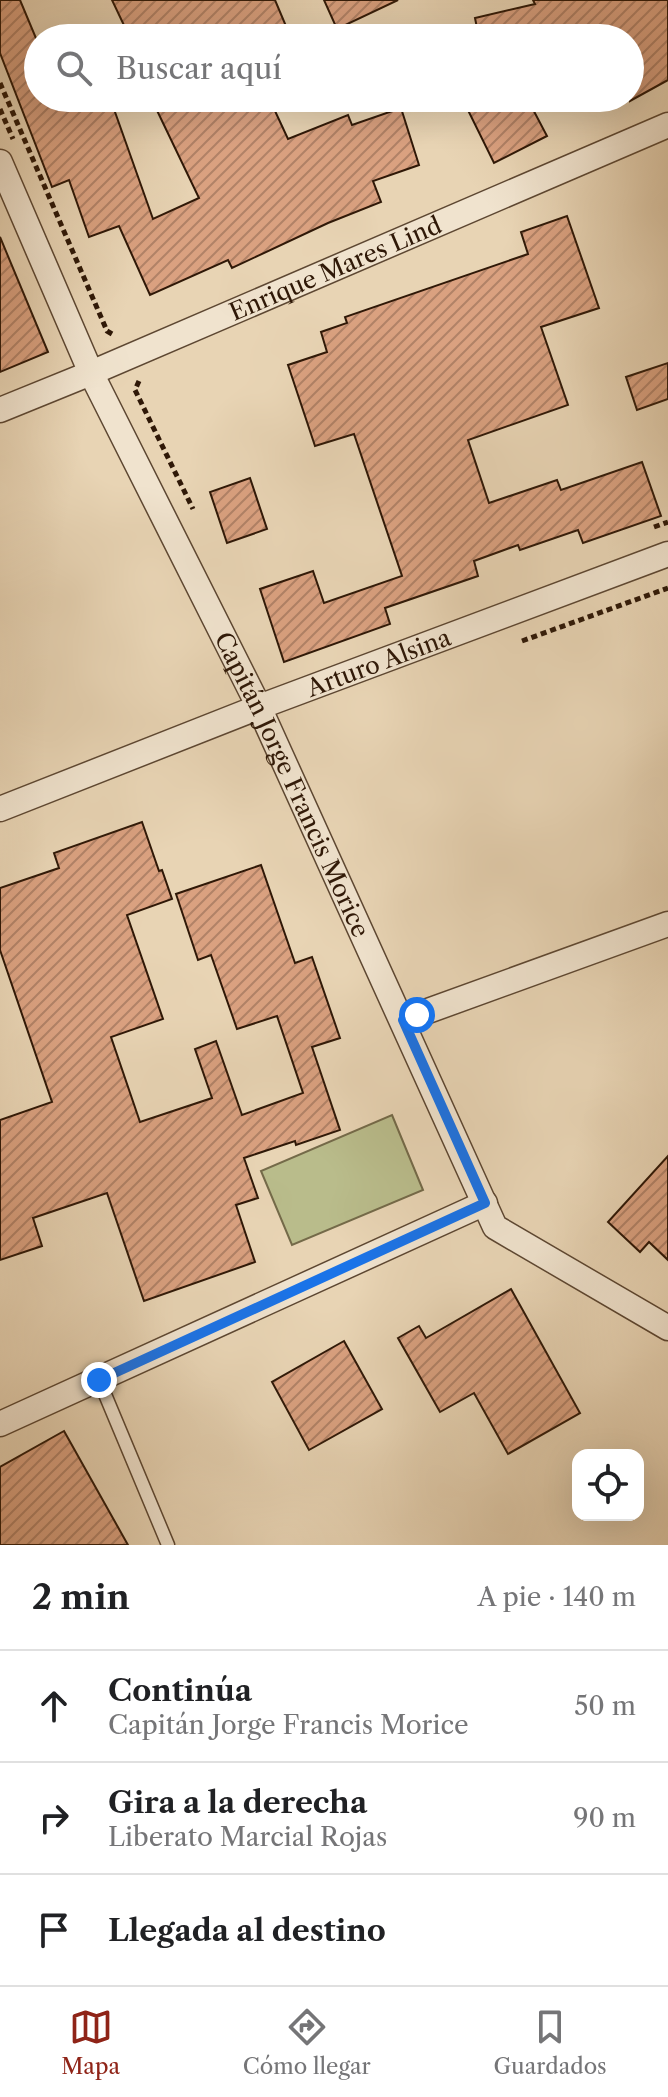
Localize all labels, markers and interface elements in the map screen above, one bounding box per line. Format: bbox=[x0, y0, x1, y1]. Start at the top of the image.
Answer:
search box bbox=[24, 24, 644, 112]
icon: search bbox=[52, 46, 96, 90]
text: Buscar aquí bbox=[116, 50, 282, 87]
street label: Enrique Mares Lind bbox=[225, 210, 446, 326]
street label: Arturo Alsina bbox=[302, 622, 455, 703]
street label: Capitán Jorge Francis Morice bbox=[209, 627, 376, 941]
route start bbox=[399, 997, 435, 1033]
route end bbox=[81, 1362, 117, 1398]
map controls bbox=[572, 1449, 644, 1521]
button: locate bbox=[572, 1449, 644, 1521]
text: 2 min bbox=[32, 1576, 130, 1618]
text: A pie · 140 m bbox=[478, 1581, 636, 1613]
text: Continúa bbox=[108, 1672, 252, 1709]
icon: ahead bbox=[32, 1684, 76, 1728]
text: 50 m bbox=[574, 1690, 636, 1722]
text: Capitán Jorge Francis Morice bbox=[108, 1709, 469, 1741]
text: Gira a la derecha bbox=[108, 1784, 367, 1821]
icon: right bbox=[32, 1796, 76, 1840]
text: 90 m bbox=[573, 1802, 636, 1834]
text: Liberato Marcial Rojas bbox=[108, 1821, 387, 1853]
icon: arrive bbox=[32, 1908, 76, 1952]
text: Llegada al destino bbox=[108, 1912, 386, 1949]
tab: Mapa bbox=[61, 2005, 120, 2080]
tab: Cómo llegar bbox=[243, 2005, 371, 2080]
tab: Guardados bbox=[493, 2005, 607, 2080]

